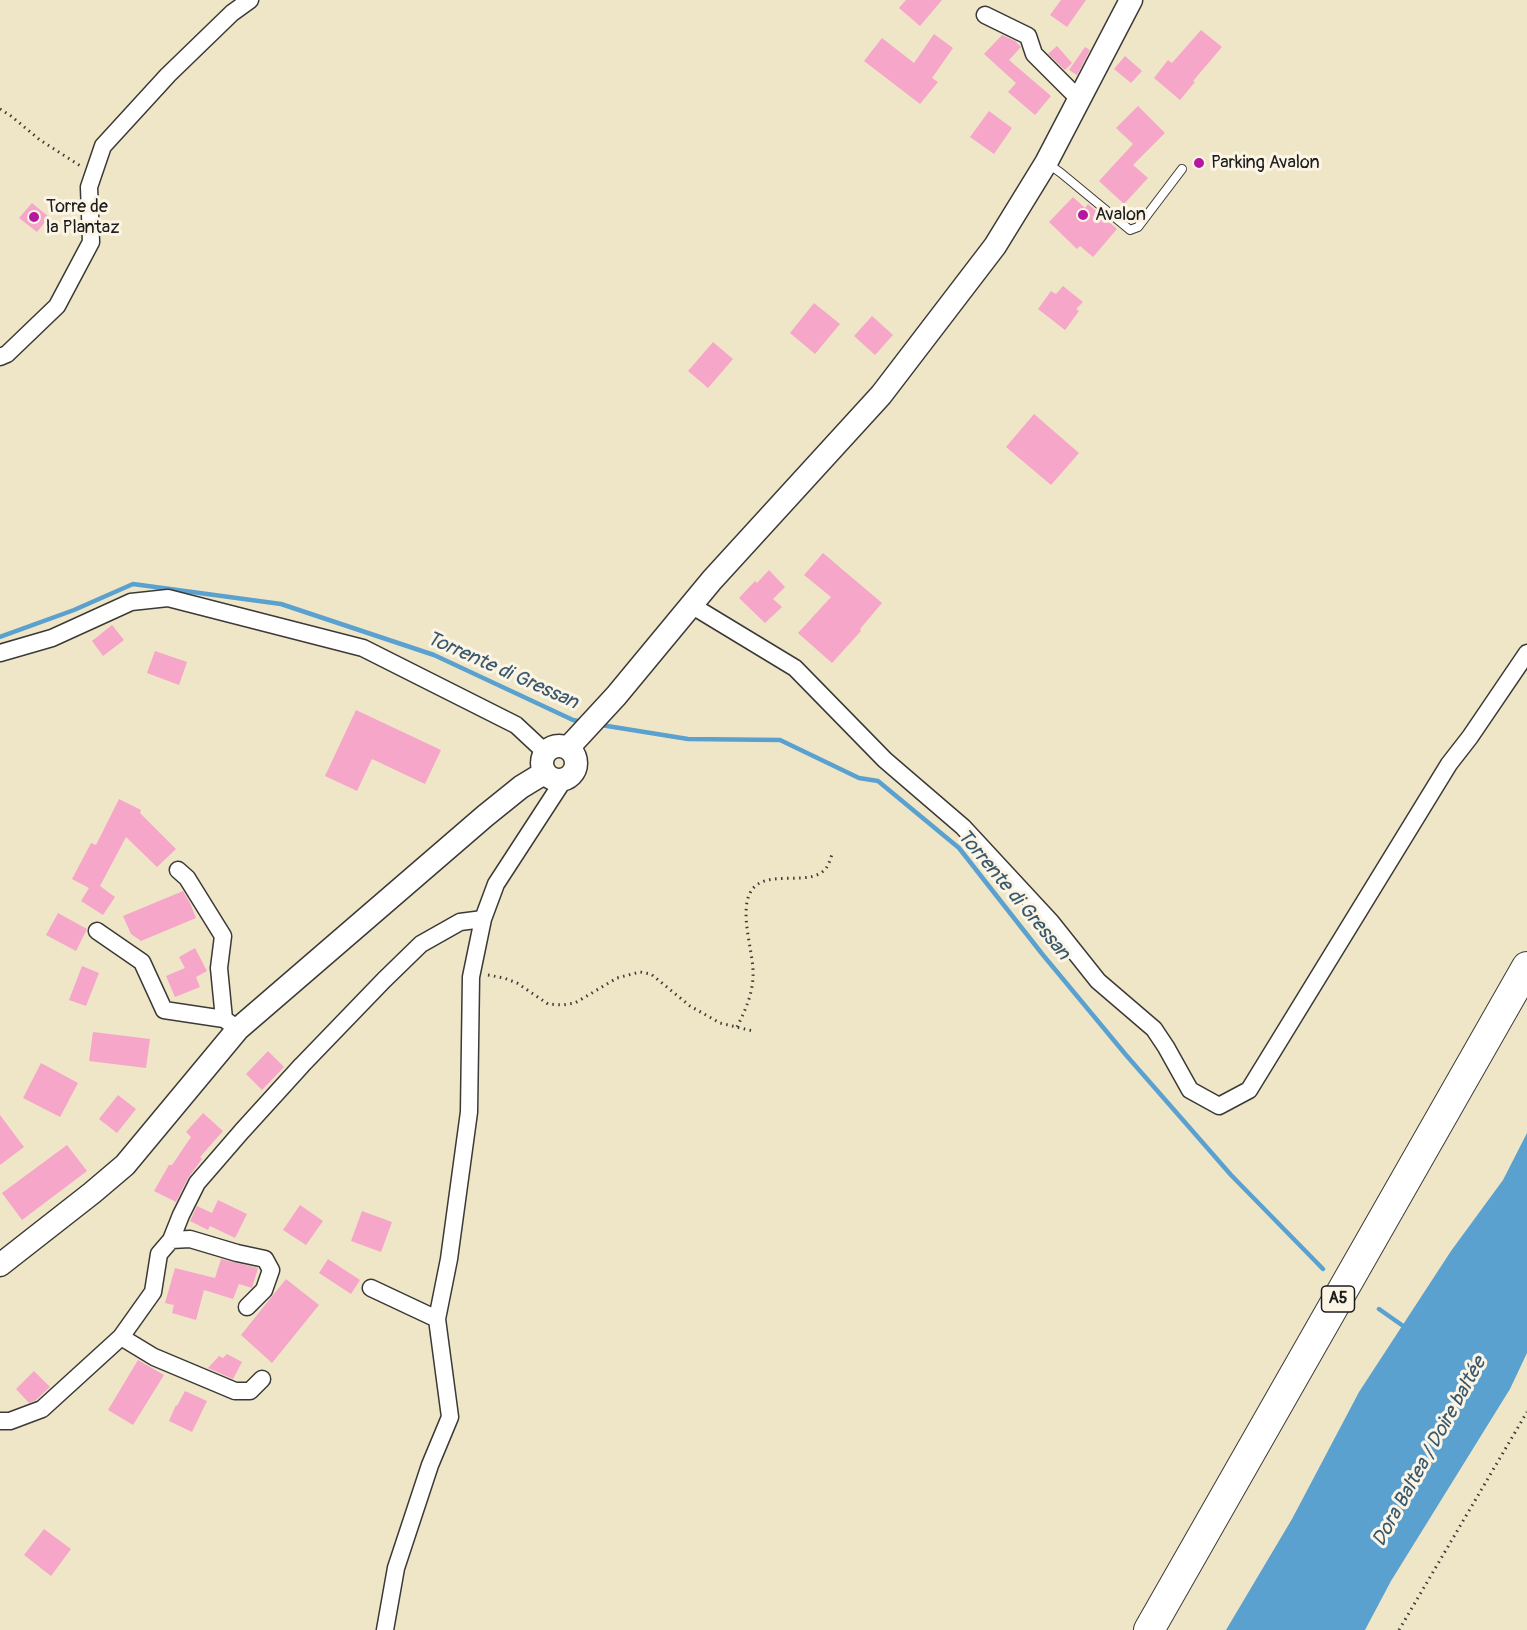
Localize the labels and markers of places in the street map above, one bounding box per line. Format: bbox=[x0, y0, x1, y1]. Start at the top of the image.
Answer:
place label: Parking Avalon bbox=[1211, 152, 1320, 174]
marker: Parking Avalon bbox=[1192, 156, 1206, 170]
place label: Torre de la Plantaz bbox=[46, 196, 120, 238]
place label: Avalon bbox=[1095, 204, 1146, 226]
marker: Avalon bbox=[1076, 208, 1090, 222]
marker: Torre de la Plantaz bbox=[27, 210, 41, 224]

